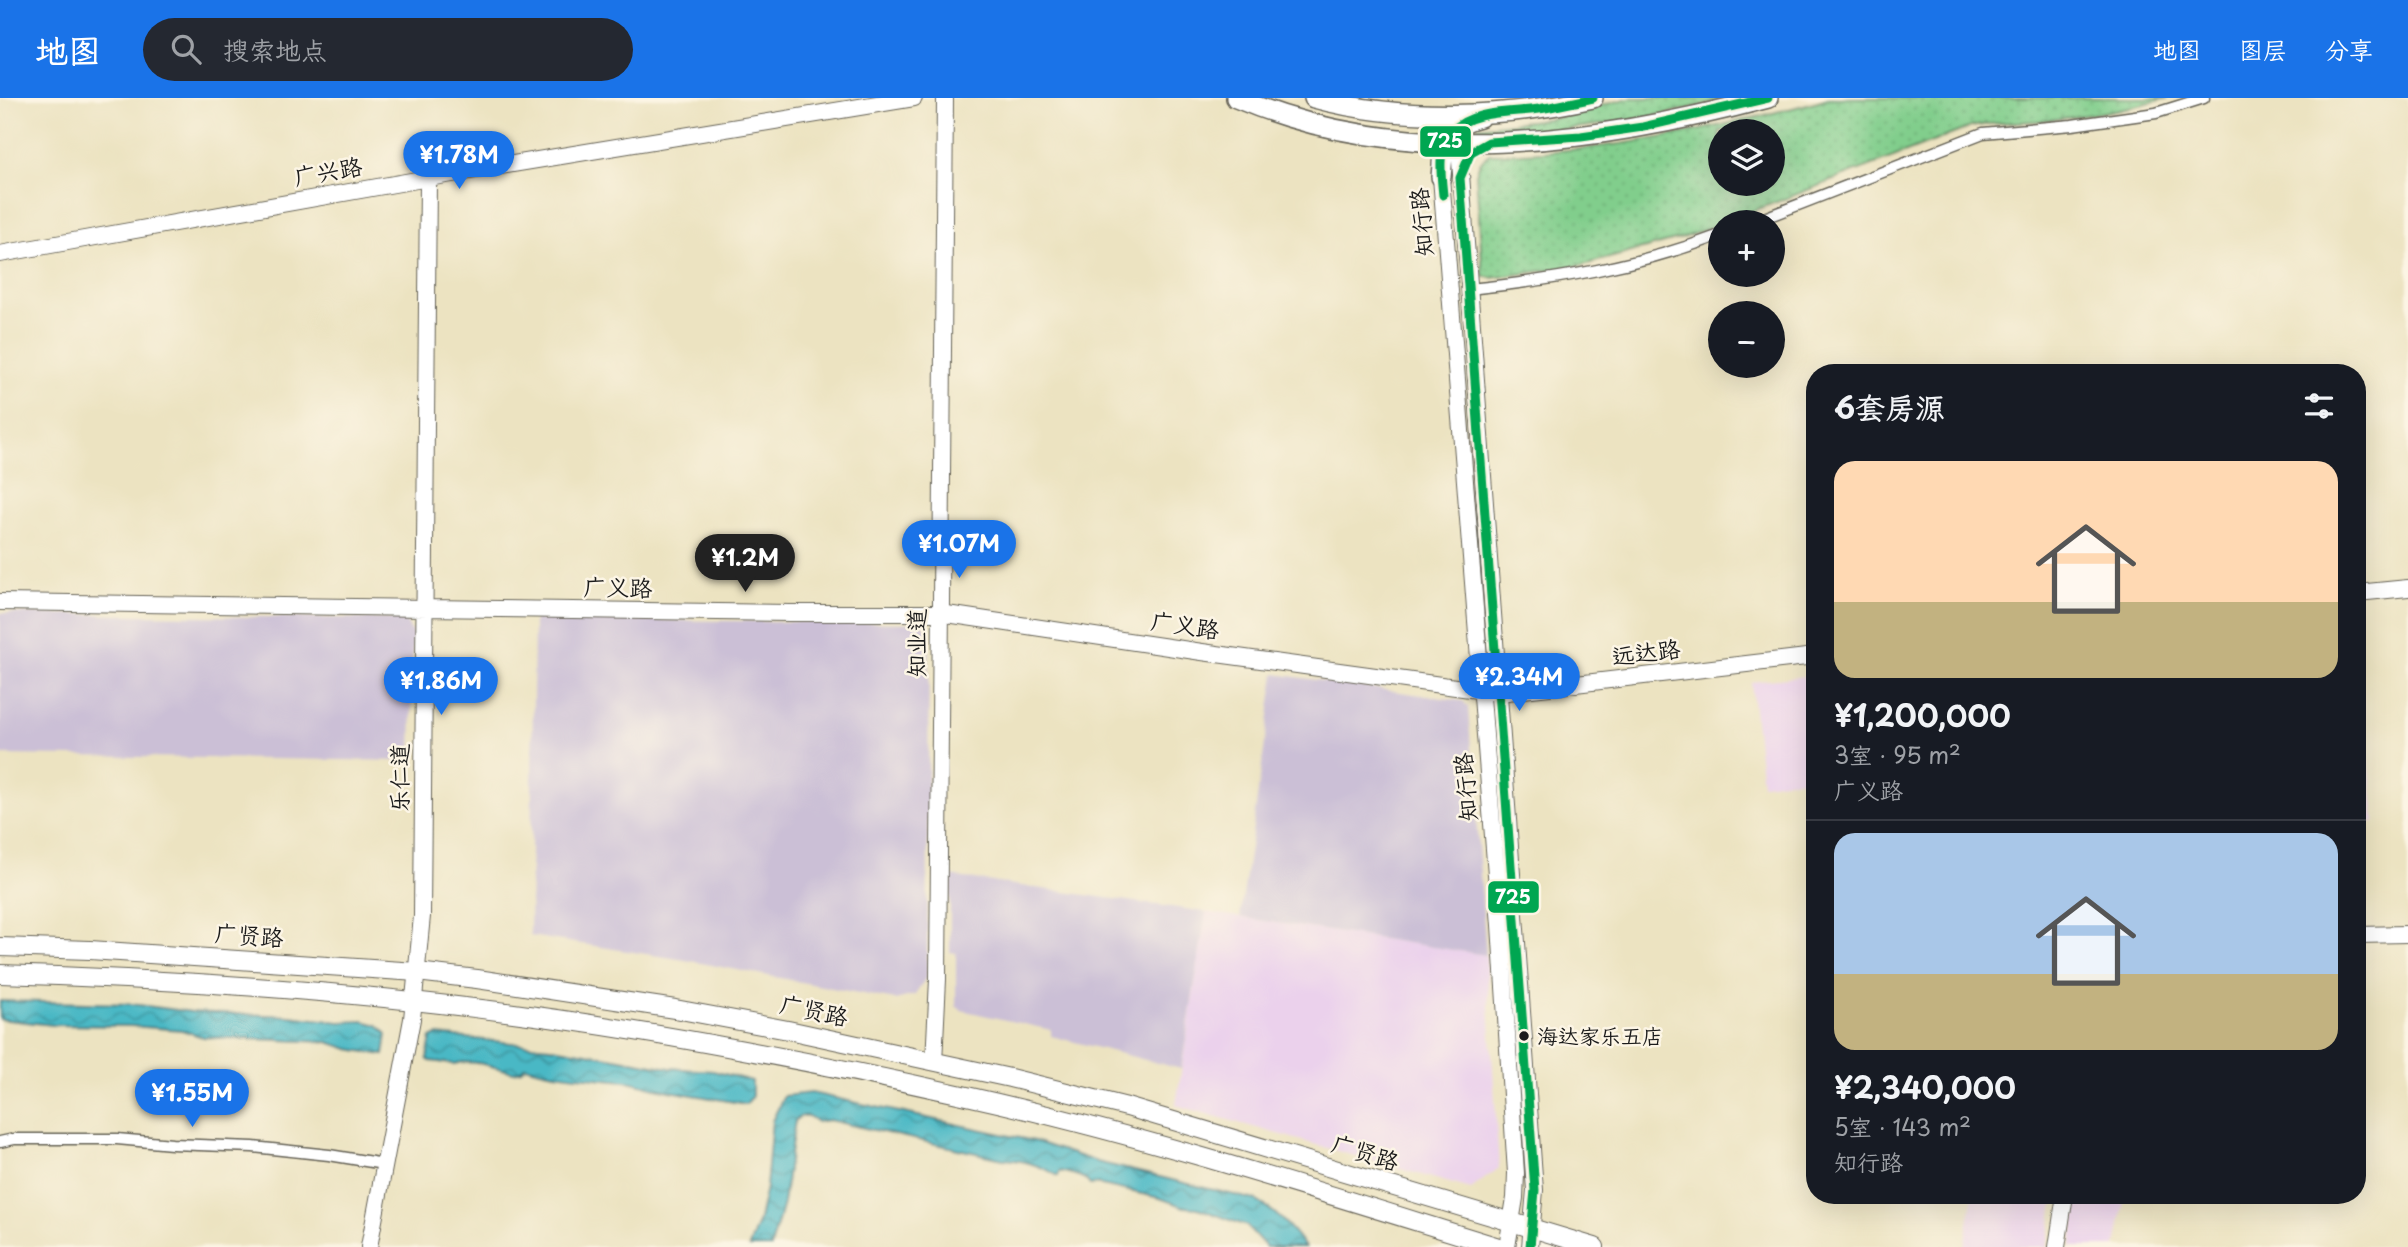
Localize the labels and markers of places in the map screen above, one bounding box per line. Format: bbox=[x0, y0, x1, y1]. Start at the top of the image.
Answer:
pin: ¥1.78M bbox=[402, 132, 516, 191]
pin: ¥1.07M bbox=[902, 520, 1016, 580]
pin: ¥1.2M bbox=[696, 534, 794, 594]
pin: ¥2.34M bbox=[1462, 654, 1576, 713]
pin: ¥1.86M bbox=[384, 658, 498, 717]
place label: 海达家乐五店 bbox=[1537, 1019, 1663, 1051]
marker: 海达家乐五店 bbox=[1517, 1029, 1531, 1043]
pin: ¥1.55M bbox=[135, 1070, 249, 1129]

